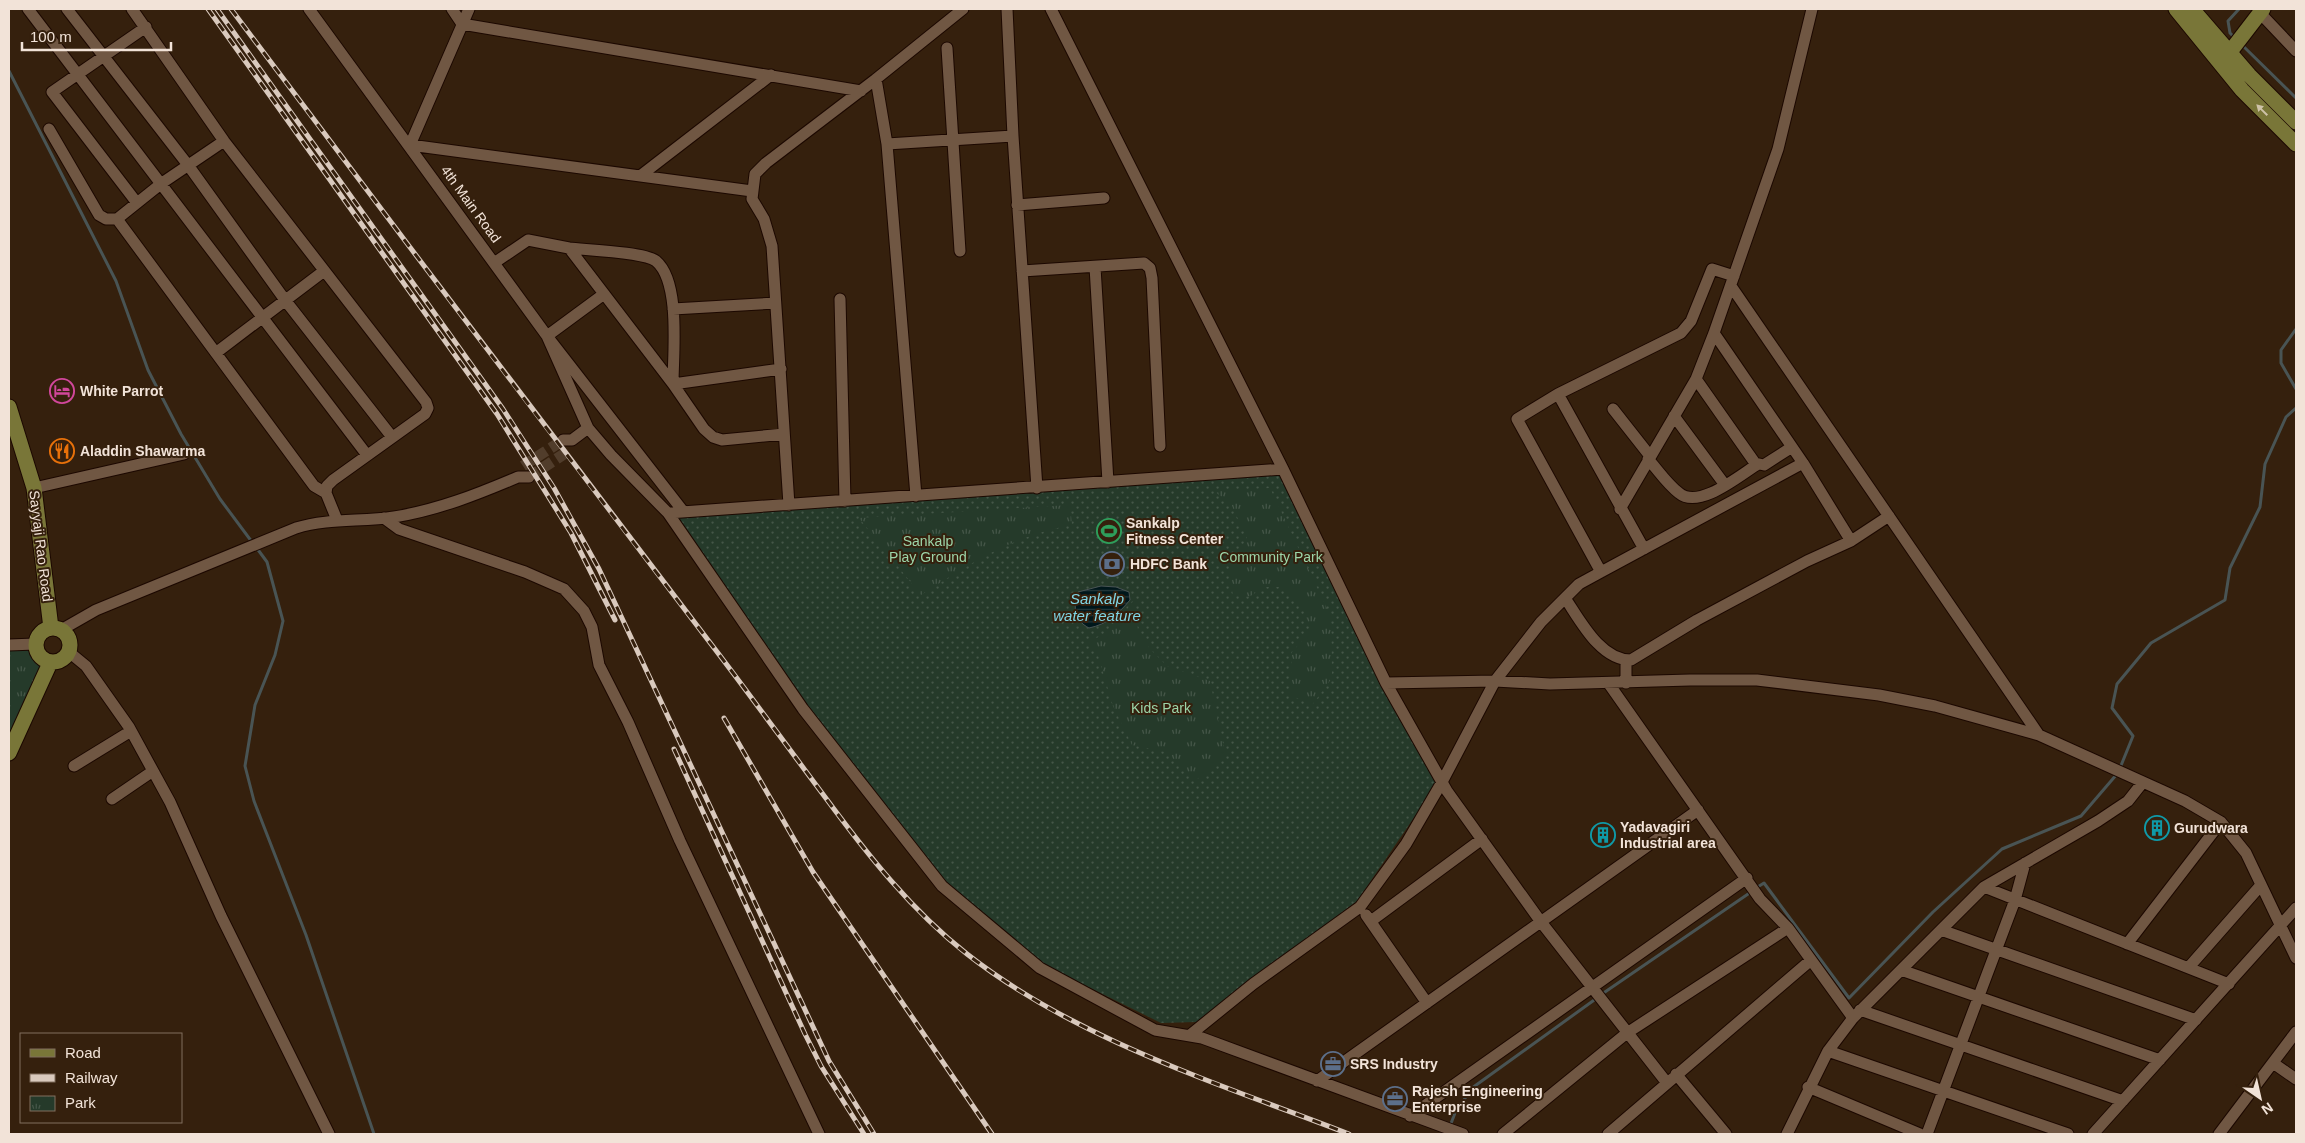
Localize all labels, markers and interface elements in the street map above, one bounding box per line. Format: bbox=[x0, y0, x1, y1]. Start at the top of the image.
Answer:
scale bar bbox=[22, 20, 171, 52]
text: 100 m bbox=[30, 28, 72, 45]
one-way arrow bbox=[2256, 104, 2268, 116]
street label: 4th Main Road bbox=[438, 162, 504, 246]
hotel icon: White Parrot bbox=[49, 378, 75, 404]
place label: White Parrot bbox=[80, 383, 164, 399]
restaurant icon: Aladdin Shawarma bbox=[49, 438, 75, 464]
place label: Aladdin Shawarma bbox=[80, 443, 205, 459]
street label: Sayyaji Rao Road bbox=[26, 489, 56, 603]
place label: Sankalp Fitness Center bbox=[1126, 515, 1224, 547]
sports icon: Sankalp Fitness Center bbox=[1096, 518, 1122, 544]
park label: Sankalp Play Ground bbox=[889, 533, 967, 565]
park label: Community Park bbox=[1219, 549, 1324, 565]
bank icon: HDFC Bank bbox=[1099, 551, 1125, 577]
place label: HDFC Bank bbox=[1130, 556, 1207, 572]
water label: Sankalp water feature bbox=[1053, 590, 1141, 624]
park label: Kids Park bbox=[1131, 700, 1192, 716]
building icon: Gurudwara bbox=[2144, 815, 2170, 841]
place label: Yadavagiri Industrial area bbox=[1620, 819, 1716, 851]
place label: Gurudwara bbox=[2174, 820, 2248, 836]
building icon: Yadavagiri Industrial area bbox=[1590, 822, 1616, 848]
legend bbox=[20, 1033, 182, 1123]
text: Road bbox=[65, 1044, 101, 1061]
office icon: SRS Industry bbox=[1320, 1051, 1346, 1077]
place label: SRS Industry bbox=[1350, 1056, 1438, 1072]
text: Railway bbox=[65, 1069, 118, 1086]
north arrow bbox=[2235, 1073, 2285, 1123]
place label: Rajesh Engineering Enterprise bbox=[1412, 1083, 1543, 1115]
office icon: Rajesh Engineering Enterprise bbox=[1382, 1086, 1408, 1112]
text: Park bbox=[65, 1094, 96, 1111]
text: N bbox=[2259, 1099, 2276, 1118]

